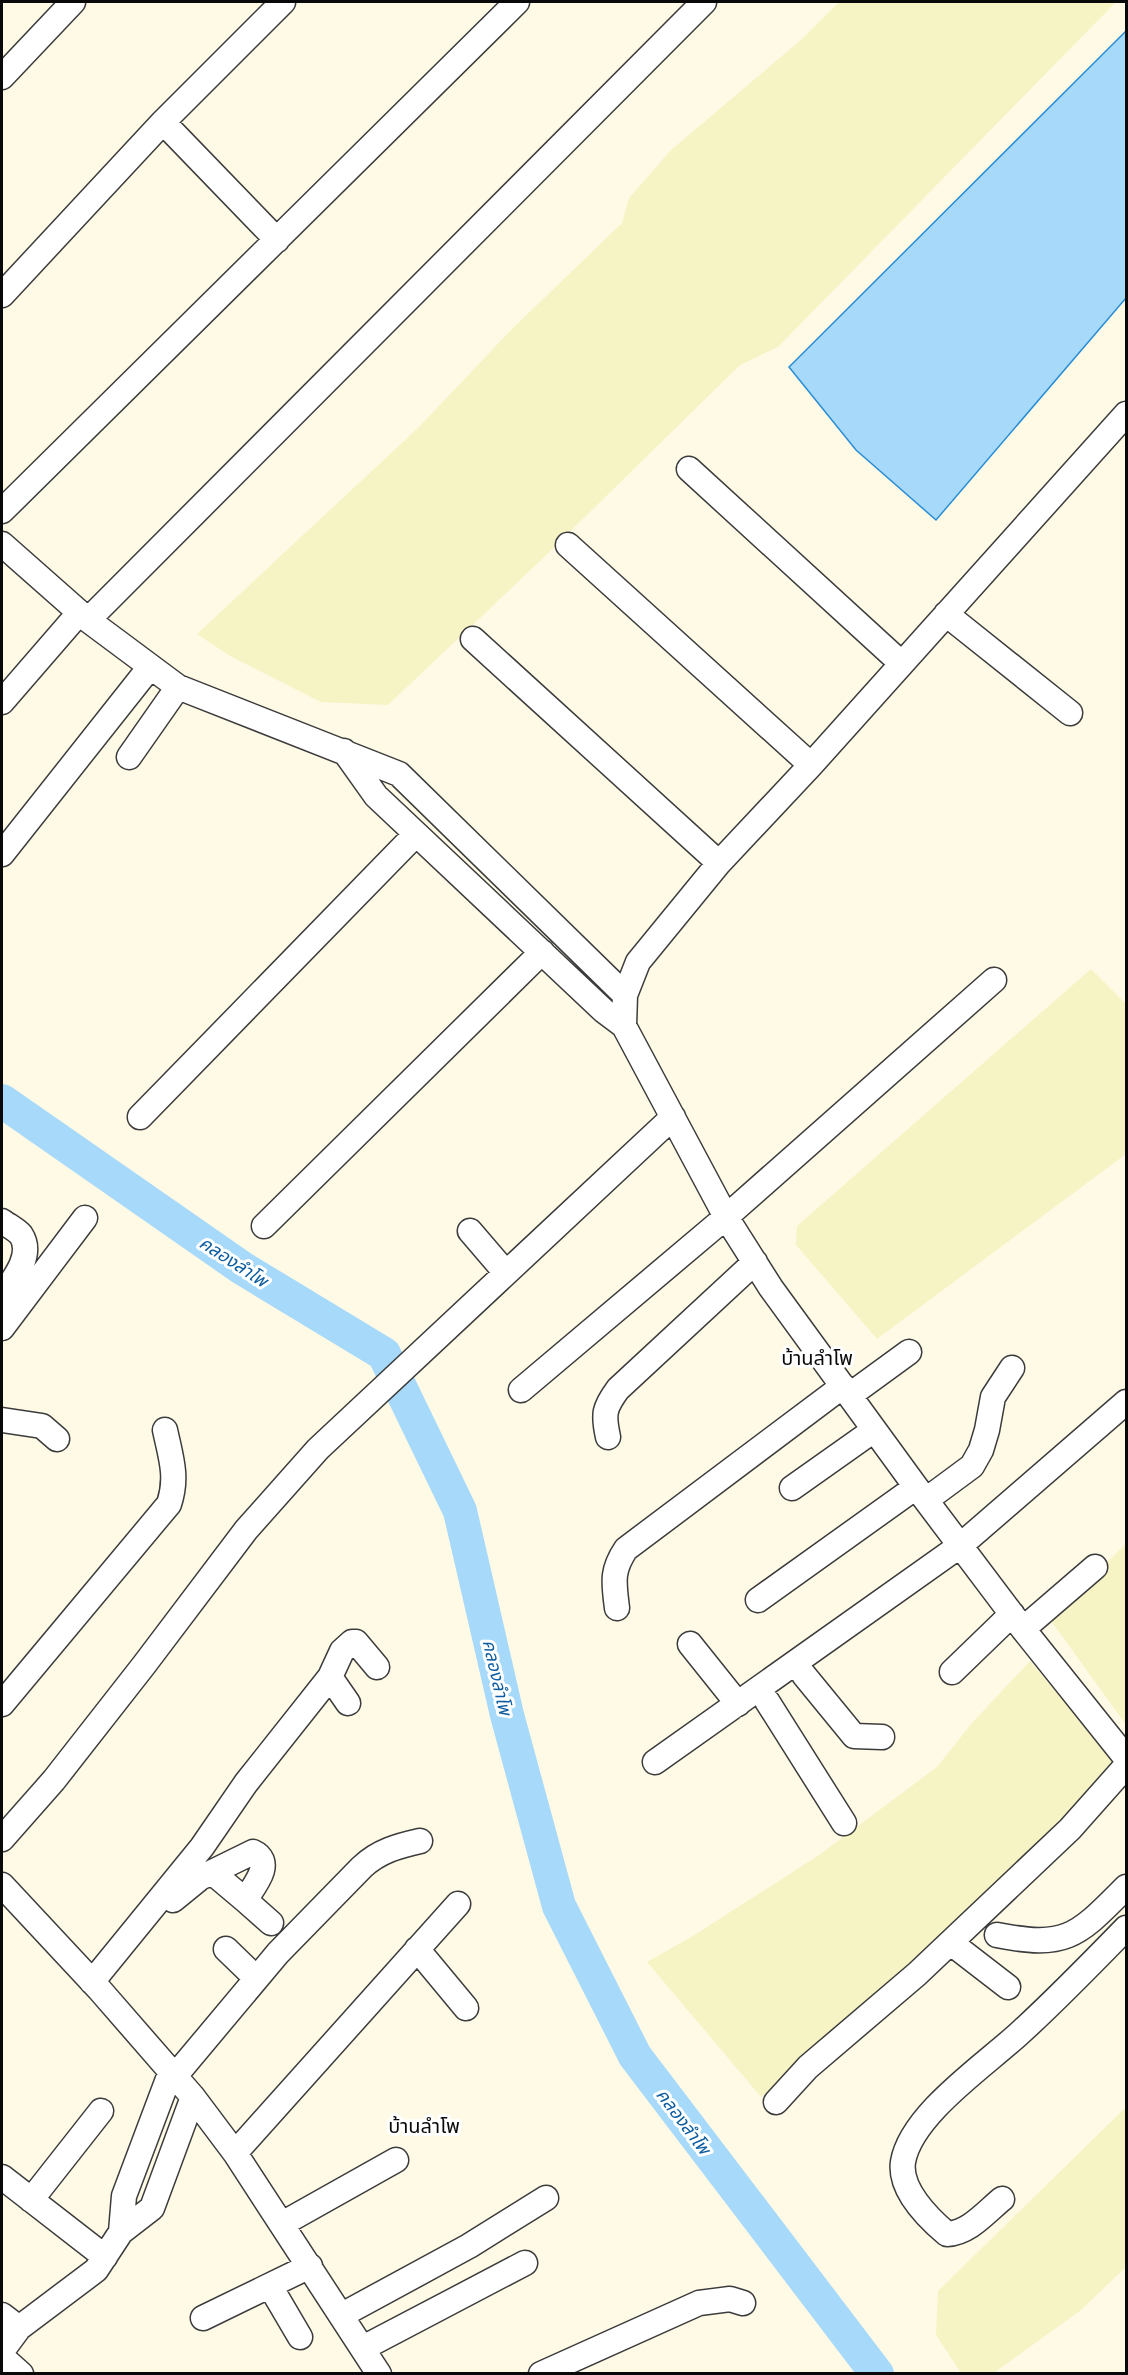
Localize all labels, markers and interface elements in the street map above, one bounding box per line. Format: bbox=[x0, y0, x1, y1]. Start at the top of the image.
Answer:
water label: คลองลำโพ bbox=[195, 1230, 275, 1293]
district label: บ้านลำโพ bbox=[781, 1344, 853, 1371]
water label: คลองลำโพ bbox=[478, 1637, 519, 1719]
water label: คลองลำโพ bbox=[651, 2083, 718, 2161]
district label: บ้านลำโพ bbox=[388, 2112, 460, 2139]

